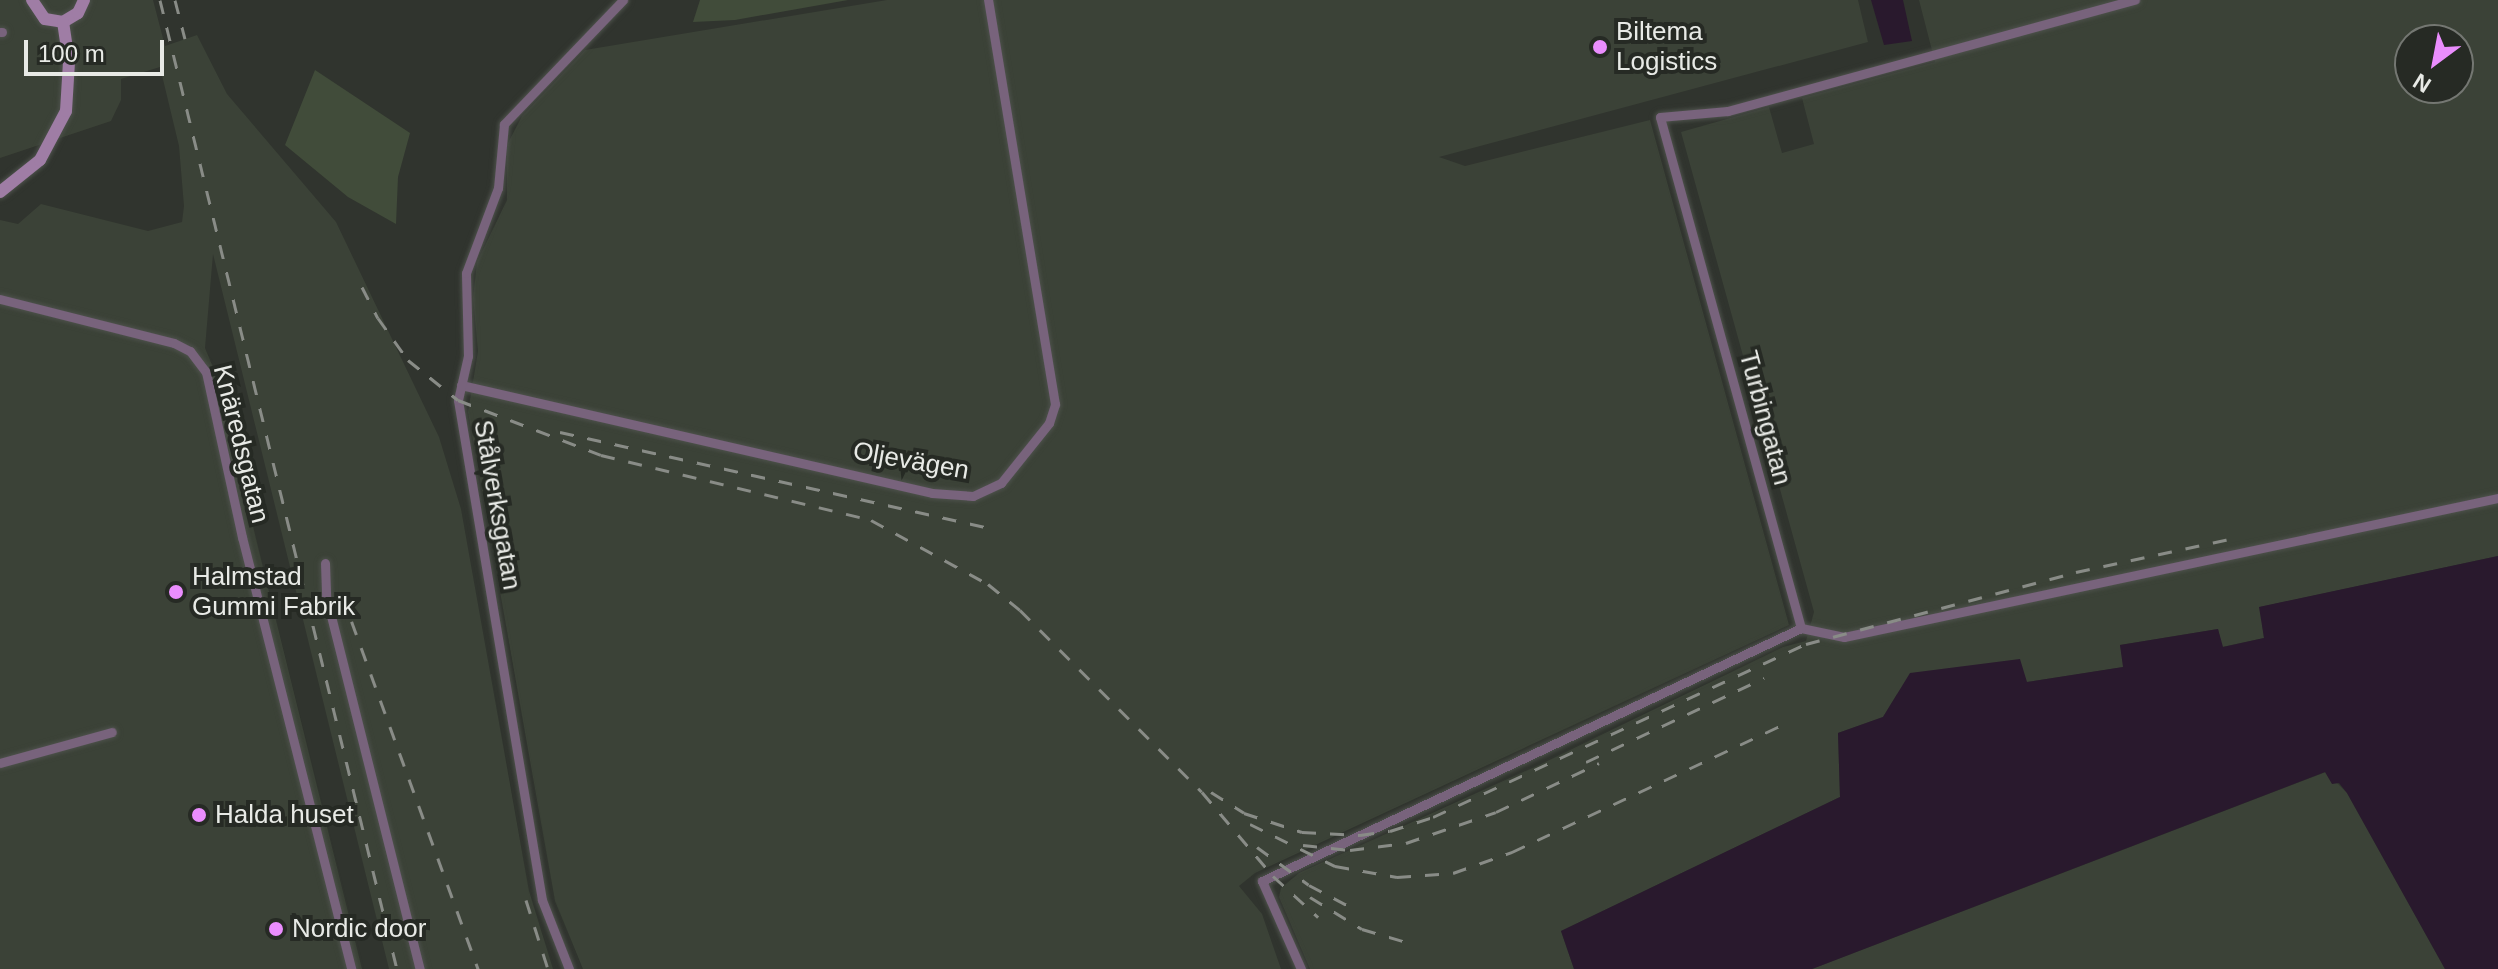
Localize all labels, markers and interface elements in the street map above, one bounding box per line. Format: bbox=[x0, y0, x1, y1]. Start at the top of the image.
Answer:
place label: Biltema Logistics bbox=[1616, 16, 1717, 78]
scale bar bbox=[28, 24, 168, 74]
north arrow bbox=[2394, 24, 2474, 104]
marker: Biltema Logistics bbox=[1591, 38, 1609, 56]
text: 100 m bbox=[38, 40, 105, 67]
text: N bbox=[2409, 68, 2435, 98]
street label: Turbingatan bbox=[1732, 347, 1798, 489]
street label: Knäredsgatan bbox=[206, 362, 276, 526]
street label: Stålverksgatan bbox=[467, 418, 527, 592]
street label: Oljevägen bbox=[851, 435, 971, 487]
place label: Halmstad Gummi Fabrik bbox=[192, 561, 355, 622]
marker: Halmstad Gummi Fabrik bbox=[167, 583, 185, 601]
place label: Halda huset bbox=[215, 799, 354, 831]
marker: Halda huset bbox=[190, 806, 208, 824]
place label: Nordic door bbox=[292, 913, 426, 945]
marker: Nordic door bbox=[267, 920, 285, 938]

